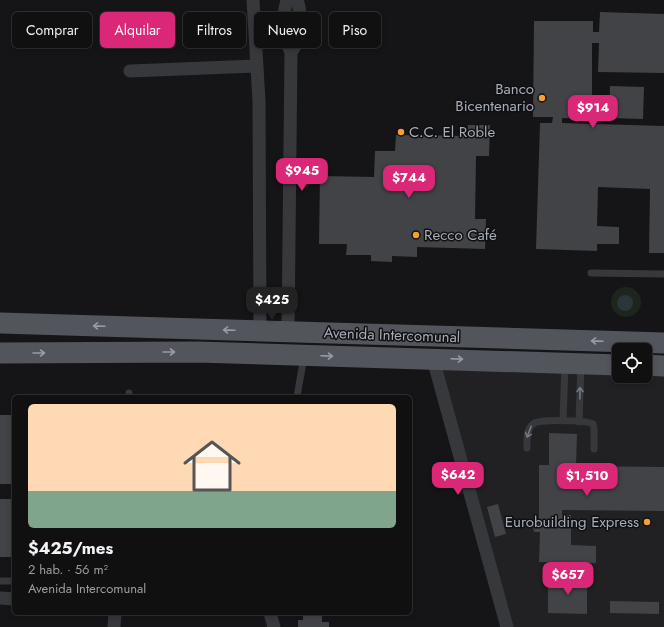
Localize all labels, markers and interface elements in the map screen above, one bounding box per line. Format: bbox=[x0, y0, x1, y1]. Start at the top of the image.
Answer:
chip: Comprar bbox=[12, 12, 92, 48]
chip: Alquilar bbox=[100, 12, 175, 48]
chip: Filtros bbox=[183, 12, 246, 48]
chip: Nuevo bbox=[254, 12, 321, 48]
chip: Piso bbox=[329, 12, 381, 48]
place label: Banco Bicentenario bbox=[455, 78, 534, 117]
marker: Banco Bicentenario bbox=[537, 93, 547, 103]
pin: $914 bbox=[569, 95, 617, 129]
text: $914 bbox=[577, 98, 609, 117]
place label: C.C. El Roble bbox=[409, 121, 495, 143]
marker: C.C. El Roble bbox=[396, 127, 406, 137]
pin: $945 bbox=[278, 158, 326, 192]
text: $945 bbox=[285, 161, 319, 180]
pin: $744 bbox=[385, 165, 433, 199]
text: $744 bbox=[392, 168, 426, 187]
place label: Recco Café bbox=[424, 224, 497, 246]
marker: Recco Café bbox=[411, 230, 421, 240]
pin: $425 bbox=[248, 287, 296, 321]
text: $425 bbox=[255, 290, 289, 309]
one-way arrow bbox=[93, 322, 106, 330]
street label: Avenida Intercomunal bbox=[323, 322, 461, 348]
one-way arrow bbox=[223, 326, 236, 334]
one-way arrow bbox=[591, 337, 604, 345]
map controls bbox=[612, 343, 652, 383]
button: locate bbox=[612, 343, 652, 383]
one-way arrow bbox=[162, 348, 175, 356]
one-way arrow bbox=[32, 349, 45, 357]
one-way arrow bbox=[320, 352, 333, 360]
one-way arrow bbox=[450, 356, 463, 363]
one-way arrow bbox=[576, 387, 584, 400]
one-way arrow bbox=[525, 425, 533, 437]
icon: home bbox=[176, 430, 248, 502]
pin: $642 bbox=[434, 462, 482, 496]
pin: $1,510 bbox=[554, 463, 620, 497]
text: $642 bbox=[441, 465, 475, 484]
text: $1,510 bbox=[566, 466, 608, 485]
place label: Eurobuilding Express bbox=[505, 511, 639, 533]
marker: Eurobuilding Express bbox=[642, 517, 652, 527]
text: $425/mes bbox=[28, 536, 113, 560]
text: 2 hab. · 56 m² bbox=[28, 560, 108, 579]
pin: $657 bbox=[544, 562, 592, 596]
text: $657 bbox=[551, 565, 585, 584]
text: Avenida Intercomunal bbox=[28, 579, 146, 598]

